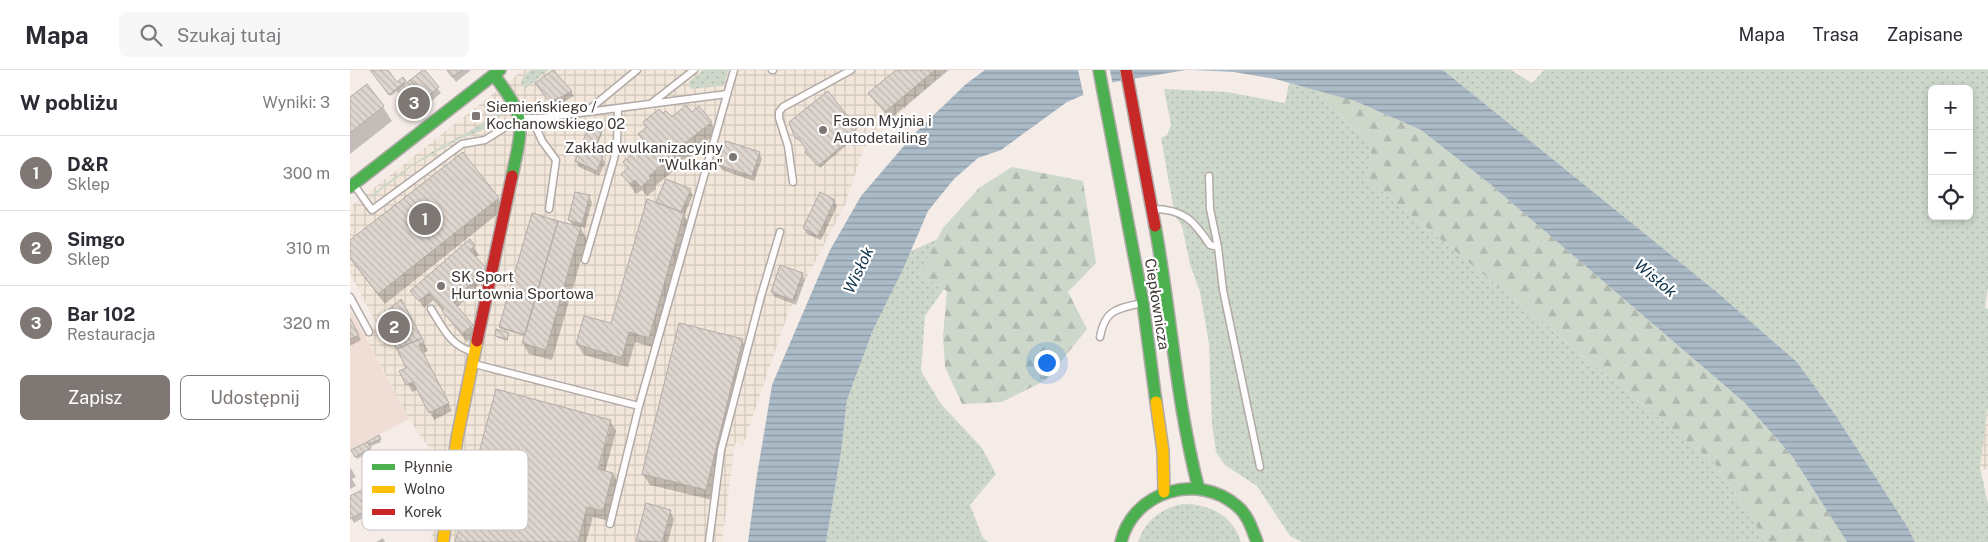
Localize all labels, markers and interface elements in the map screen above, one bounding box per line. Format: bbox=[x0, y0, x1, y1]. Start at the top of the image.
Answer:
search box bbox=[119, 12, 469, 57]
text: Mapa bbox=[25, 21, 89, 49]
icon: search bbox=[137, 21, 165, 49]
text: Szukaj tutaj bbox=[177, 24, 281, 46]
text: Mapa bbox=[1738, 24, 1785, 45]
text: Trasa bbox=[1813, 24, 1859, 45]
text: Zapisane bbox=[1887, 24, 1963, 45]
pin: 3 bbox=[398, 84, 430, 122]
map controls bbox=[1928, 85, 1973, 220]
button: + bbox=[1928, 85, 1973, 130]
text: W pobliżu bbox=[20, 90, 118, 115]
text: Wyniki: 3 bbox=[262, 93, 330, 112]
place label: Siemieńskiego / Kochanowskiego 02 bbox=[486, 98, 625, 132]
marker: Siemieńskiego / Kochanowskiego 02 bbox=[470, 110, 482, 122]
place label: Fason Myjnia i Autodetailing bbox=[833, 112, 932, 146]
marker: Fason Myjnia i Autodetailing bbox=[817, 124, 829, 136]
button: − bbox=[1928, 130, 1973, 175]
place label: Zakład wulkanizacyjny "Wulkan" bbox=[565, 139, 723, 173]
marker: Zakład wulkanizacyjny "Wulkan" bbox=[727, 151, 739, 163]
text: D&R bbox=[67, 153, 109, 175]
text: 1 bbox=[33, 164, 39, 183]
text: 300 m bbox=[283, 164, 330, 183]
text: Sklep bbox=[67, 175, 110, 194]
button: locate bbox=[1928, 175, 1973, 220]
pin: 1 bbox=[409, 200, 441, 238]
text: Simgo bbox=[67, 228, 125, 250]
text: 2 bbox=[31, 239, 41, 258]
text: 310 m bbox=[286, 239, 330, 258]
water label: Wisłok bbox=[839, 244, 878, 296]
text: Sklep bbox=[67, 250, 110, 269]
water label: Wisłok bbox=[1631, 255, 1681, 302]
street label: Ciepłownicza bbox=[1142, 257, 1173, 351]
place label: SK Sport Hurtownia Sportowa bbox=[451, 268, 594, 302]
marker: SK Sport Hurtownia Sportowa bbox=[435, 280, 447, 292]
text: Bar 102 bbox=[67, 303, 135, 325]
pin: 2 bbox=[378, 308, 410, 346]
text: 3 bbox=[31, 314, 41, 333]
text: 320 m bbox=[283, 314, 330, 333]
text: Restauracja bbox=[67, 325, 155, 344]
your location bbox=[1034, 350, 1060, 376]
button: Zapisz bbox=[20, 375, 170, 420]
button: Udostępnij bbox=[180, 375, 330, 420]
legend bbox=[362, 450, 528, 530]
text: Płynnie bbox=[404, 459, 453, 475]
text: Wolno bbox=[404, 481, 445, 497]
text: Korek bbox=[404, 504, 442, 520]

